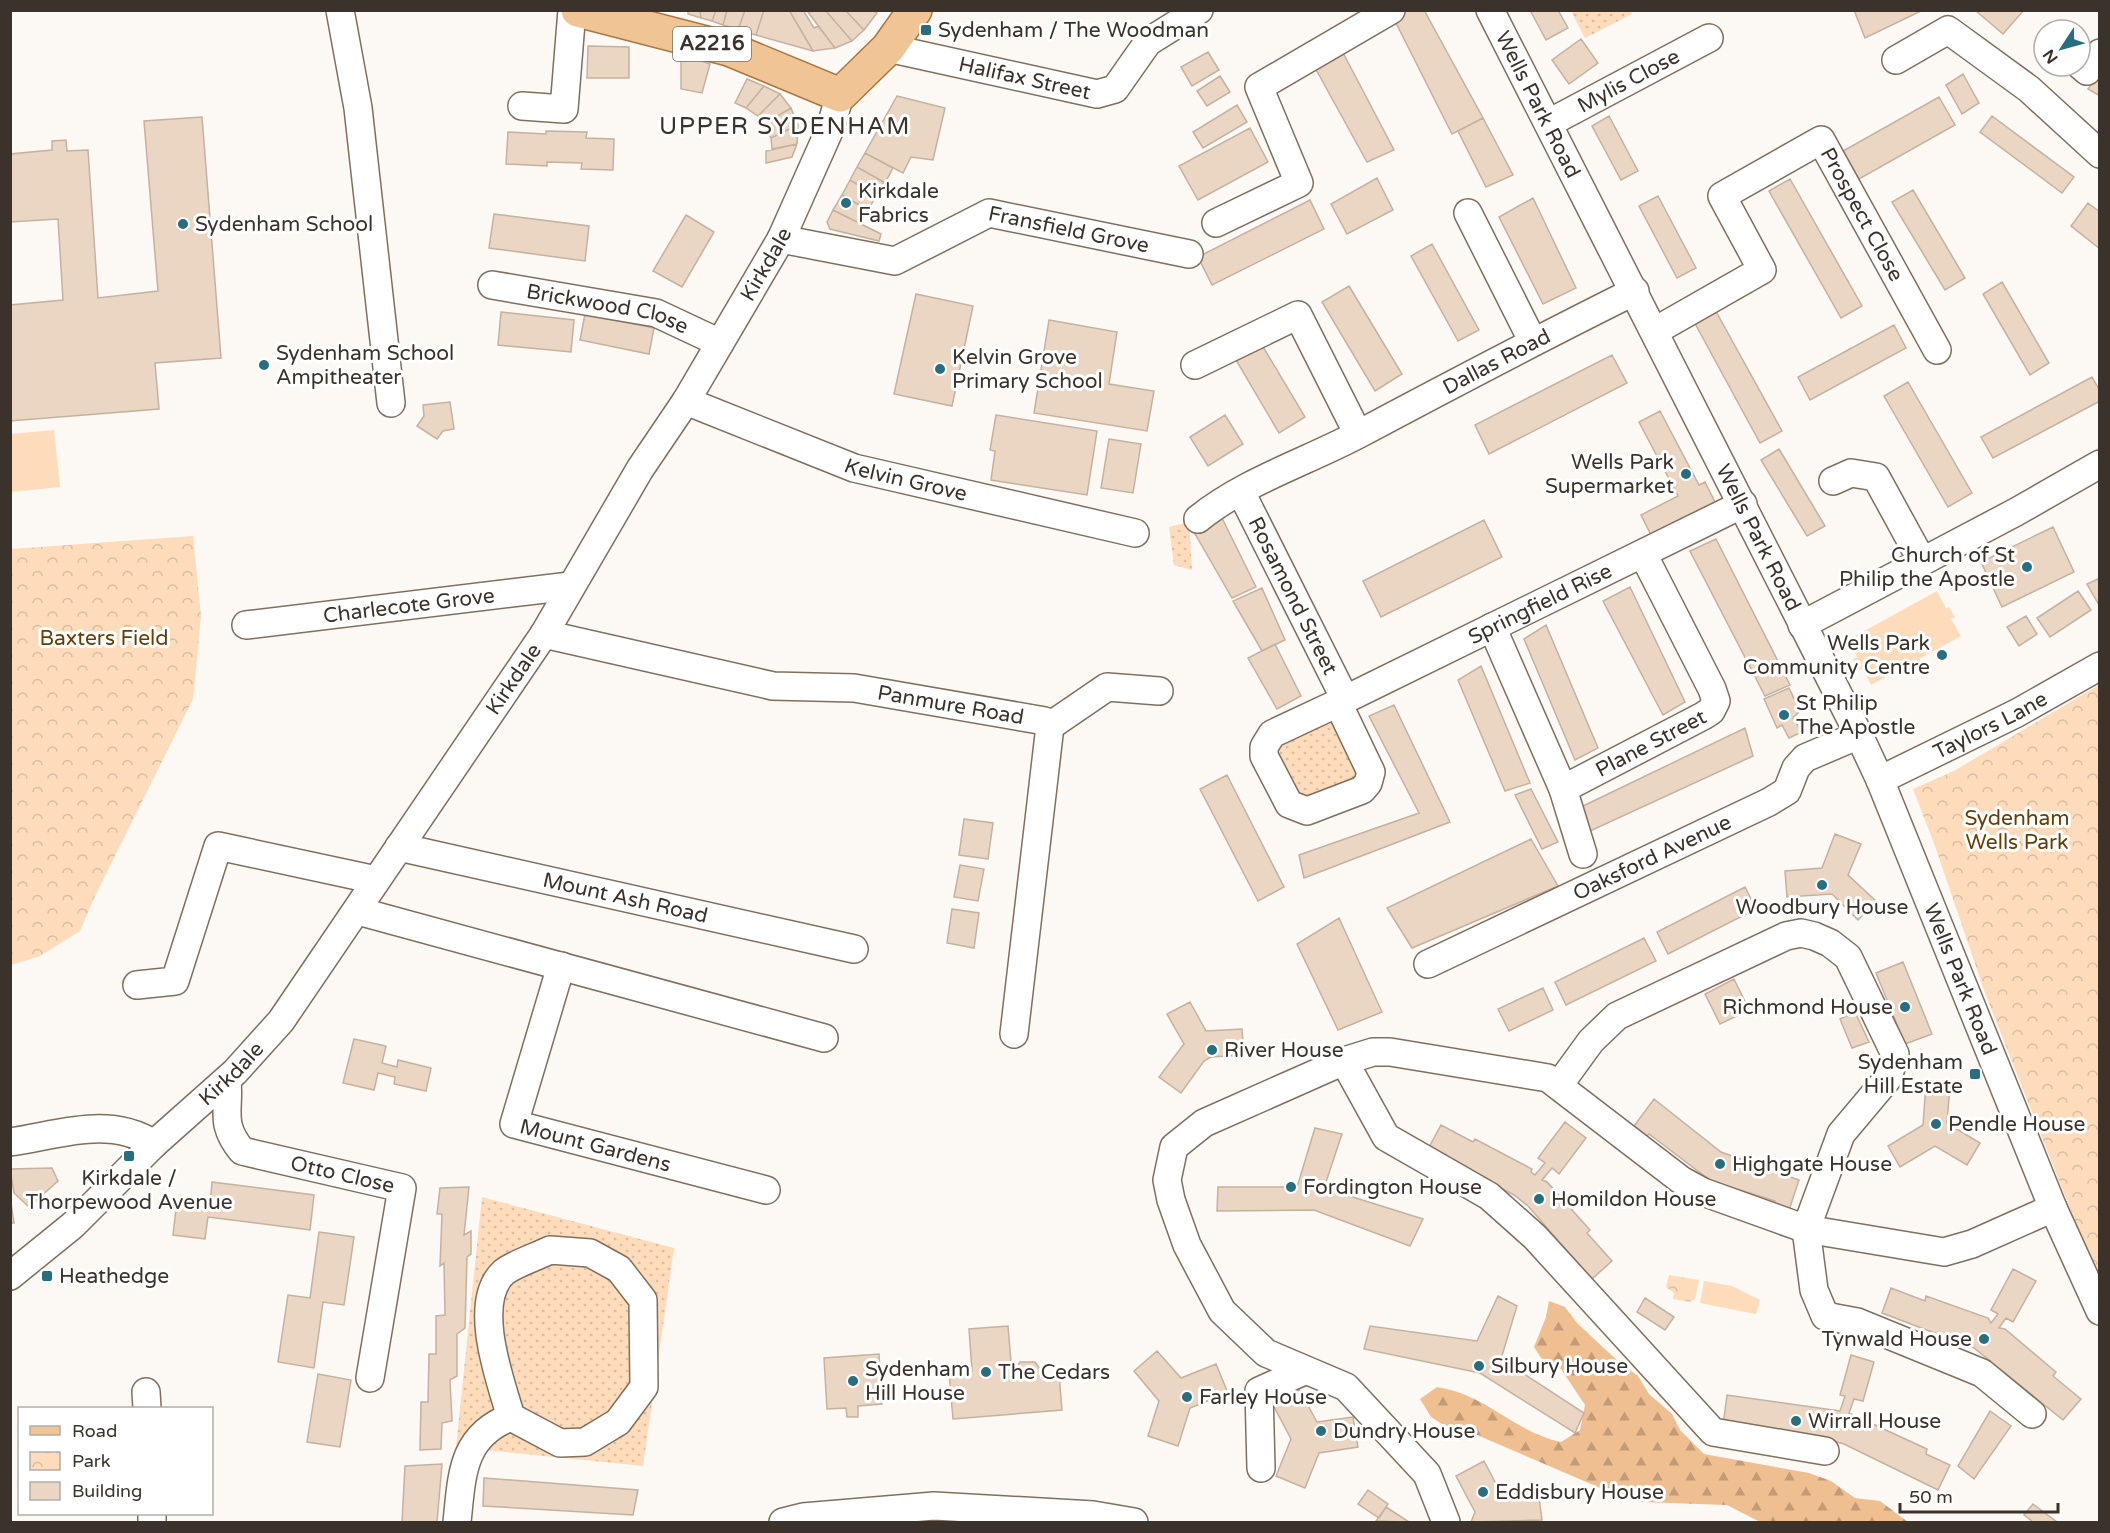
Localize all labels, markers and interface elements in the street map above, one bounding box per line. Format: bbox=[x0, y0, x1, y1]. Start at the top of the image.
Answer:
place label: Sydenham / The Woodman bbox=[938, 18, 1209, 43]
north arrow bbox=[2032, 18, 2092, 78]
marker: Sydenham / The Woodman bbox=[919, 23, 933, 37]
road number: A2216 bbox=[673, 27, 751, 61]
street label: Wells Park Road bbox=[1490, 27, 1586, 182]
street label: Mylis Close bbox=[1573, 43, 1684, 118]
text: N bbox=[2039, 45, 2063, 67]
street label: Halifax Street bbox=[956, 51, 1093, 105]
district label: UPPER SYDENHAM bbox=[659, 112, 911, 141]
street label: Prospect Close bbox=[1815, 143, 1909, 286]
place label: Kirkdale Fabrics bbox=[858, 179, 939, 228]
marker: Kirkdale Fabrics bbox=[839, 196, 853, 210]
street label: Fransfield Grove bbox=[986, 201, 1151, 258]
place label: Sydenham School bbox=[195, 212, 373, 237]
marker: Sydenham School bbox=[176, 217, 190, 231]
street label: Kirkdale bbox=[735, 224, 797, 306]
street label: Brickwood Close bbox=[525, 279, 693, 339]
street label: Dallas Road bbox=[1439, 323, 1555, 400]
place label: Sydenham School Ampitheater bbox=[276, 341, 454, 390]
place label: Kelvin Grove Primary School bbox=[952, 345, 1103, 394]
marker: Sydenham School Ampitheater bbox=[257, 358, 271, 372]
marker: Kelvin Grove Primary School bbox=[933, 362, 947, 376]
place label: Wells Park Supermarket bbox=[1545, 450, 1674, 499]
street label: Kelvin Grove bbox=[841, 453, 970, 506]
street label: Wells Park Road bbox=[1711, 460, 1806, 615]
marker: Wells Park Supermarket bbox=[1679, 467, 1693, 481]
street label: Rosamond Street bbox=[1243, 513, 1343, 679]
place label: Church of St Philip the Apostle bbox=[1839, 543, 2015, 592]
street label: Springfield Rise bbox=[1464, 558, 1616, 650]
marker: Church of St Philip the Apostle bbox=[2020, 560, 2034, 574]
street label: Charlecote Grove bbox=[322, 583, 496, 628]
park label: Baxters Field bbox=[39, 626, 169, 651]
place label: Wells Park Community Centre bbox=[1743, 631, 1930, 680]
street label: Kirkdale bbox=[480, 639, 546, 720]
marker: Wells Park Community Centre bbox=[1935, 648, 1949, 662]
street label: Panmure Road bbox=[876, 680, 1026, 730]
street label: Taylors Lane bbox=[1929, 686, 2052, 764]
place label: St Philip The Apostle bbox=[1796, 691, 1916, 740]
street label: Plane Street bbox=[1591, 704, 1710, 782]
marker: St Philip The Apostle bbox=[1777, 708, 1791, 722]
park label: Sydenham Wells Park bbox=[1964, 806, 2070, 855]
street label: Oaksford Avenue bbox=[1569, 809, 1735, 906]
street label: Mount Ash Road bbox=[540, 867, 710, 928]
marker: Woodbury House bbox=[1815, 878, 1829, 892]
place label: Woodbury House bbox=[1736, 895, 1909, 920]
street label: Wells Park Road bbox=[1919, 900, 2002, 1059]
place label: Richmond House bbox=[1722, 995, 1893, 1020]
marker: Richmond House bbox=[1898, 1000, 1912, 1014]
street label: Kirkdale bbox=[194, 1036, 269, 1111]
place label: River House bbox=[1224, 1038, 1344, 1063]
marker: River House bbox=[1205, 1043, 1219, 1057]
place label: Sydenham Hill Estate bbox=[1858, 1050, 1963, 1099]
marker: Sydenham Hill Estate bbox=[1968, 1067, 1982, 1081]
place label: Pendle House bbox=[1948, 1112, 2086, 1137]
street label: Mount Gardens bbox=[517, 1114, 674, 1177]
marker: Pendle House bbox=[1929, 1117, 1943, 1131]
marker: Kirkdale / Thorpewood Avenue bbox=[122, 1149, 136, 1163]
street label: Otto Close bbox=[288, 1150, 397, 1198]
place label: Highgate House bbox=[1732, 1152, 1892, 1177]
marker: Highgate House bbox=[1713, 1157, 1727, 1171]
place label: Kirkdale / Thorpewood Avenue bbox=[25, 1166, 233, 1215]
place label: Fordington House bbox=[1303, 1175, 1482, 1200]
marker: Fordington House bbox=[1284, 1180, 1298, 1194]
place label: Homildon House bbox=[1551, 1187, 1717, 1212]
marker: Homildon House bbox=[1532, 1192, 1546, 1206]
place label: Heathedge bbox=[59, 1264, 169, 1289]
marker: Heathedge bbox=[40, 1269, 54, 1283]
place label: Tynwald House bbox=[1821, 1327, 1972, 1352]
marker: Tynwald House bbox=[1977, 1332, 1991, 1346]
place label: Silbury House bbox=[1491, 1354, 1628, 1379]
place label: Sydenham Hill House bbox=[865, 1357, 970, 1406]
marker: Silbury House bbox=[1472, 1359, 1486, 1373]
place label: The Cedars bbox=[998, 1360, 1110, 1385]
marker: The Cedars bbox=[979, 1365, 993, 1379]
marker: Sydenham Hill House bbox=[846, 1374, 860, 1388]
place label: Farley House bbox=[1199, 1385, 1327, 1410]
marker: Farley House bbox=[1180, 1390, 1194, 1404]
legend bbox=[18, 1407, 213, 1515]
place label: Wirrall House bbox=[1808, 1409, 1941, 1434]
marker: Wirrall House bbox=[1789, 1414, 1803, 1428]
place label: Dundry House bbox=[1333, 1419, 1475, 1444]
text: Road bbox=[72, 1420, 117, 1442]
marker: Dundry House bbox=[1314, 1424, 1328, 1438]
text: Park bbox=[72, 1450, 111, 1472]
scale bar bbox=[1900, 1476, 2058, 1514]
text: Building bbox=[72, 1480, 142, 1502]
place label: Eddisbury House bbox=[1495, 1480, 1664, 1505]
marker: Eddisbury House bbox=[1476, 1485, 1490, 1499]
text: 50 m bbox=[1909, 1486, 1953, 1508]

